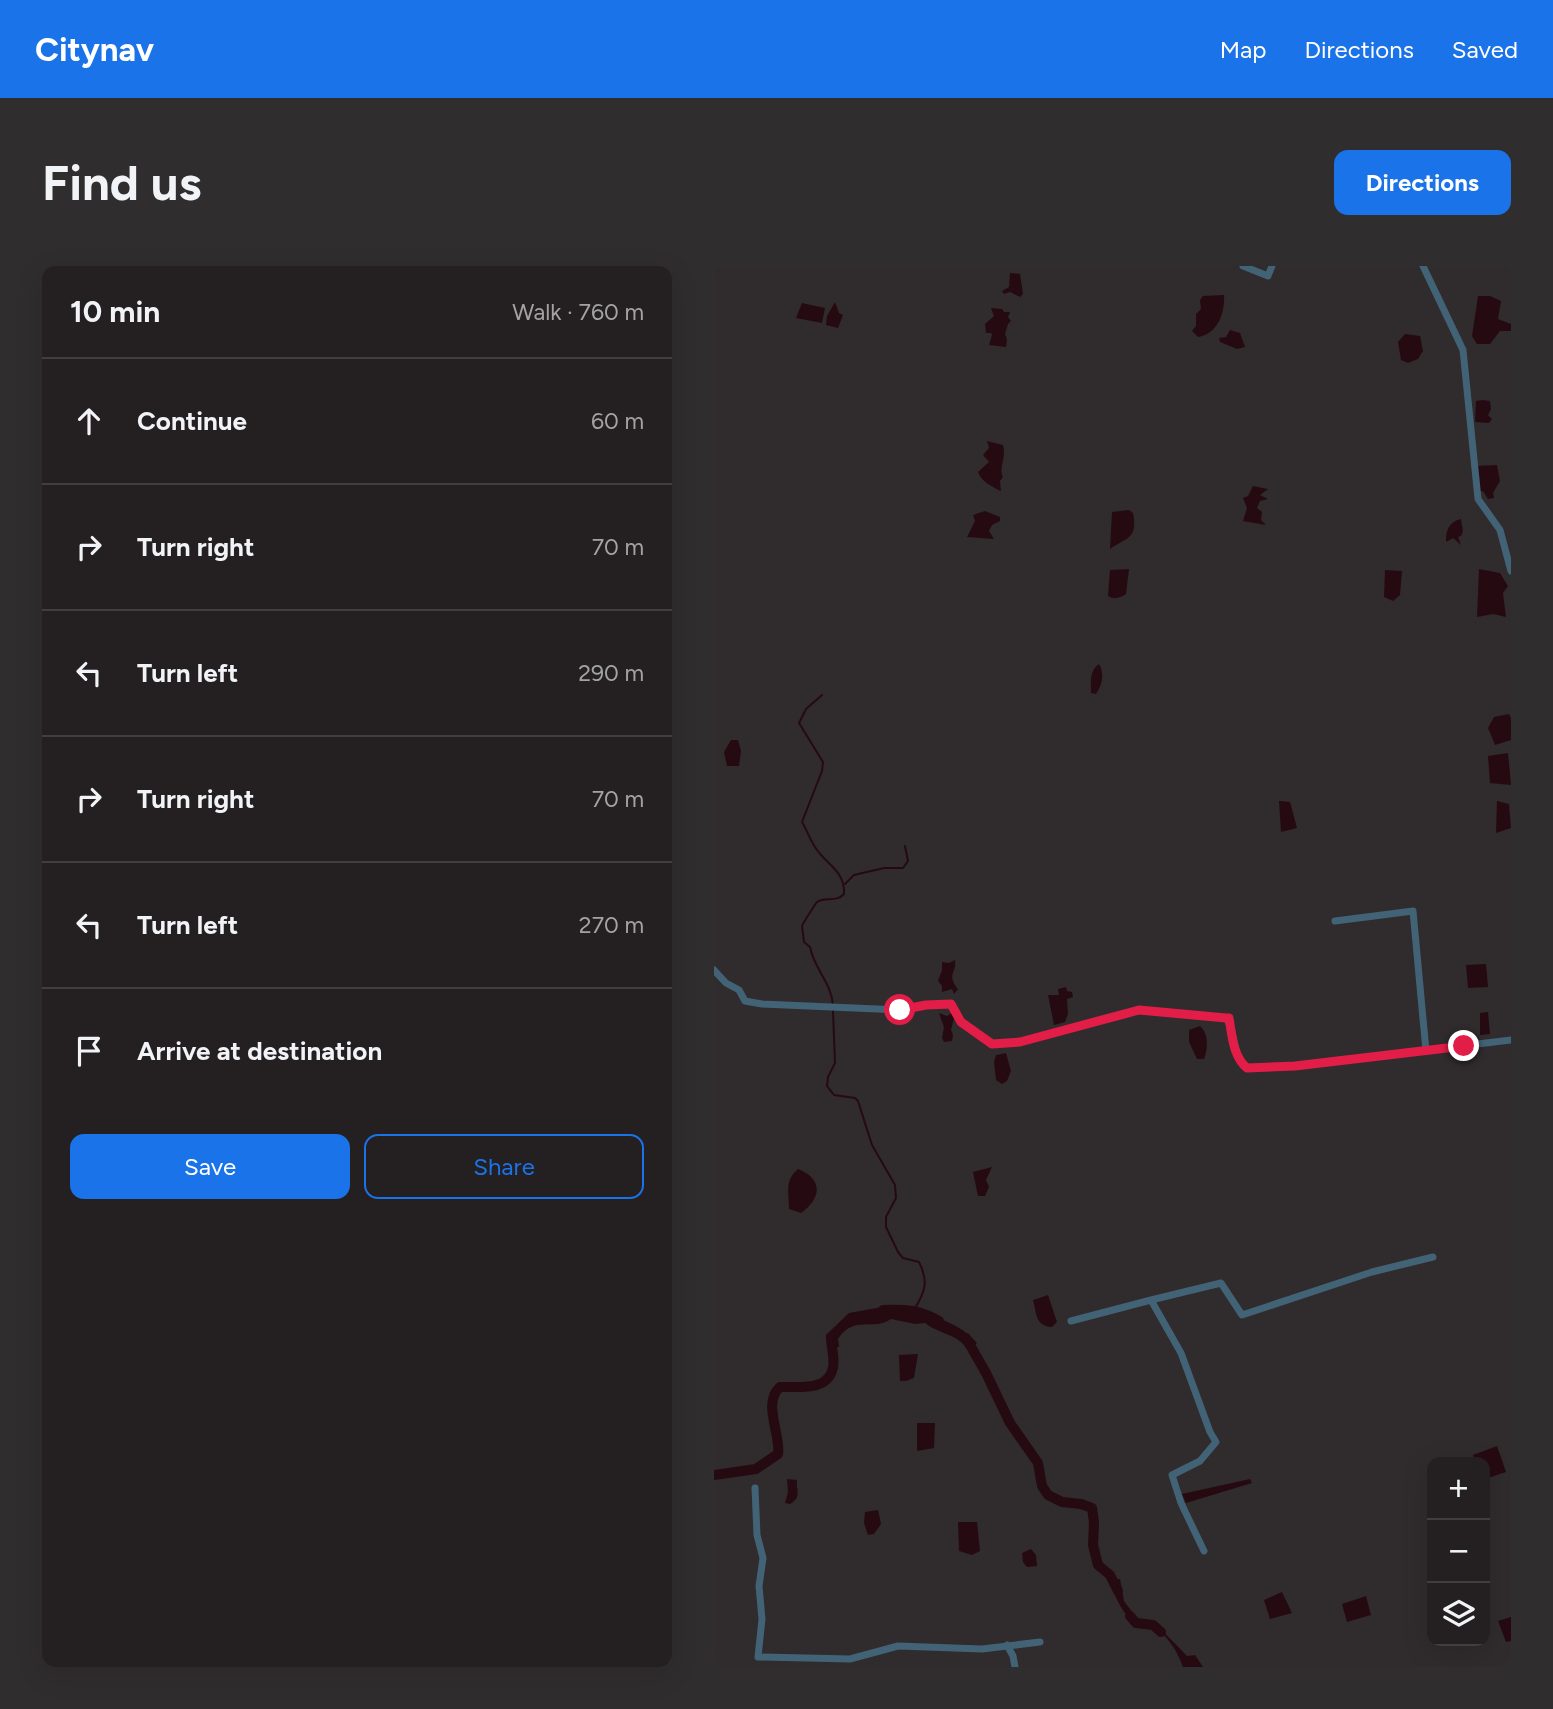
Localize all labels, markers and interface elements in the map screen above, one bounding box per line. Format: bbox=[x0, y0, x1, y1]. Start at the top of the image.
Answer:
text: Citynav bbox=[35, 30, 154, 69]
text: Map bbox=[1220, 35, 1266, 64]
text: Directions bbox=[1304, 35, 1414, 64]
text: Saved bbox=[1452, 35, 1518, 64]
button: Directions bbox=[1334, 150, 1511, 215]
text: Find us bbox=[42, 153, 201, 212]
text: 10 min bbox=[70, 293, 160, 330]
text: Walk · 760 m bbox=[512, 298, 644, 326]
icon: ahead bbox=[70, 402, 108, 440]
text: Continue bbox=[137, 405, 247, 437]
text: 60 m bbox=[591, 407, 644, 435]
icon: right bbox=[70, 528, 108, 566]
text: Turn right bbox=[137, 531, 254, 563]
text: 70 m bbox=[592, 533, 644, 561]
icon: left bbox=[70, 654, 108, 692]
text: Turn left bbox=[137, 657, 238, 689]
text: 290 m bbox=[578, 659, 644, 687]
icon: right bbox=[70, 780, 108, 818]
text: Turn right bbox=[137, 783, 254, 815]
text: 70 m bbox=[592, 785, 644, 813]
icon: left bbox=[70, 906, 108, 944]
text: Turn left bbox=[137, 909, 238, 941]
text: 270 m bbox=[579, 911, 644, 939]
route start bbox=[884, 994, 915, 1025]
route end bbox=[1448, 1030, 1479, 1061]
icon: arrive bbox=[70, 1032, 108, 1070]
text: Arrive at destination bbox=[137, 1035, 382, 1067]
button: Save bbox=[70, 1134, 350, 1199]
button: Share bbox=[364, 1134, 644, 1199]
map controls bbox=[1427, 1457, 1490, 1646]
button: + bbox=[1427, 1457, 1490, 1520]
button: − bbox=[1427, 1520, 1490, 1583]
button: layers bbox=[1427, 1583, 1490, 1646]

